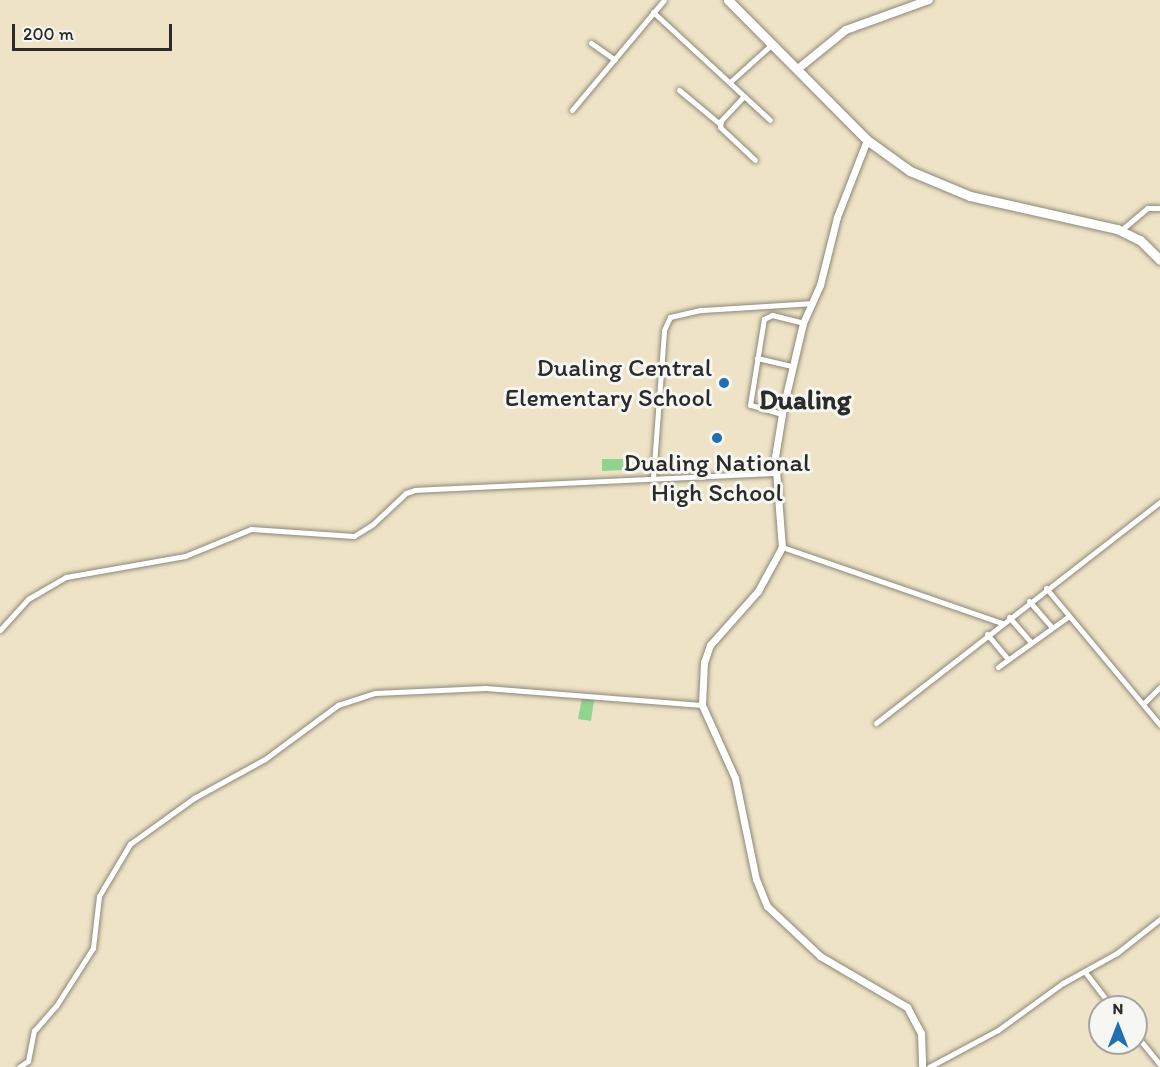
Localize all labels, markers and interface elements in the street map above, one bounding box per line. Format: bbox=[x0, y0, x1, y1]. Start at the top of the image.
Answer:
scale bar bbox=[15, 12, 176, 50]
text: 200 m bbox=[23, 23, 74, 45]
place label: Dualing Central Elementary School bbox=[505, 352, 712, 414]
marker: Dualing Central Elementary School bbox=[717, 376, 731, 390]
district label: Dualing bbox=[759, 382, 851, 416]
marker: Dualing National High School bbox=[710, 431, 724, 445]
place label: Dualing National High School bbox=[624, 447, 810, 508]
north arrow bbox=[1088, 995, 1148, 1055]
text: N bbox=[1113, 999, 1123, 1018]

